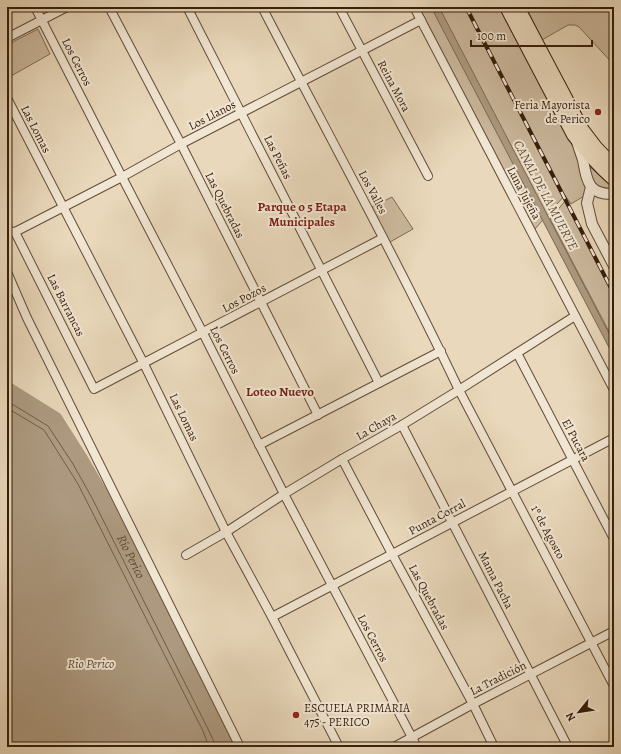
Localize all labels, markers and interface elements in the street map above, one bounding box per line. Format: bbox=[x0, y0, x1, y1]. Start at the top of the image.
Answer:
scale bar bbox=[471, 22, 592, 48]
text: 100 m bbox=[477, 28, 506, 44]
street label: Los Cerros bbox=[58, 35, 96, 89]
street label: Reina Mora bbox=[374, 57, 414, 115]
street label: Los Llanos bbox=[186, 96, 239, 134]
place label: Feria Mayorista de Perico bbox=[514, 97, 590, 127]
street label: Las Lomas bbox=[17, 102, 55, 156]
marker: Feria Mayorista de Perico bbox=[593, 107, 603, 117]
street label: Las Peñas bbox=[260, 132, 296, 182]
water label: CANAL DE LA MUERTE bbox=[510, 137, 582, 254]
street label: Luna Jujeña bbox=[503, 164, 545, 223]
street label: Los Valles bbox=[355, 167, 391, 217]
street label: Las Quebradas bbox=[201, 169, 249, 241]
district label: Parque o 5 Etapa Municipales bbox=[257, 198, 347, 230]
street label: Las Barrancas bbox=[43, 271, 89, 339]
street label: Los Pozos bbox=[219, 280, 269, 316]
street label: Los Cerros bbox=[206, 323, 244, 377]
district label: Loteo Nuevo bbox=[246, 383, 314, 400]
street label: Las Lomas bbox=[166, 390, 203, 444]
street label: La Chaya bbox=[353, 408, 399, 444]
street label: El Pucara bbox=[558, 416, 594, 464]
street label: Punta Corral bbox=[406, 495, 468, 539]
street label: 1º de Agosto bbox=[527, 502, 569, 562]
water label: Río Perico bbox=[114, 532, 150, 581]
street label: Mama Pacha bbox=[475, 548, 518, 612]
street label: Las Quebradas bbox=[405, 561, 453, 633]
street label: Los Cerros bbox=[354, 611, 392, 665]
water label: Rio Perico bbox=[68, 655, 114, 672]
street label: La Tradición bbox=[467, 657, 529, 699]
north arrow bbox=[559, 692, 599, 732]
place label: ESCUELA PRIMARIA 475 - PERICO bbox=[304, 700, 411, 730]
marker: ESCUELA PRIMARIA 475 - PERICO bbox=[291, 710, 301, 720]
text: N bbox=[562, 710, 579, 724]

